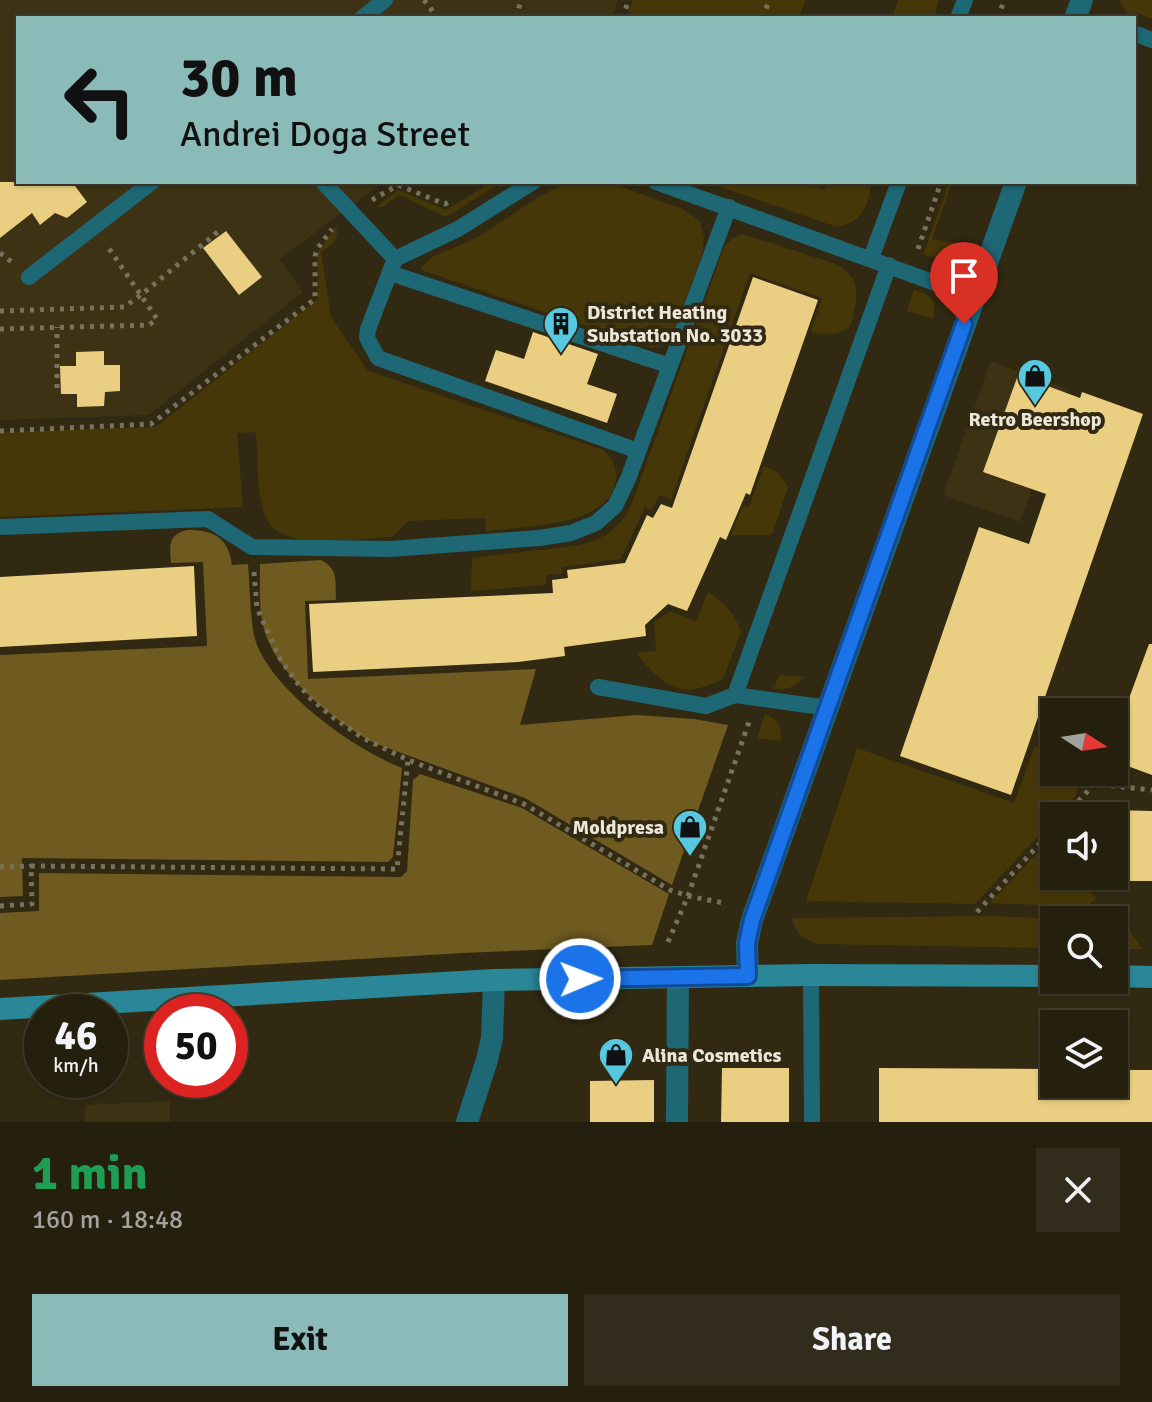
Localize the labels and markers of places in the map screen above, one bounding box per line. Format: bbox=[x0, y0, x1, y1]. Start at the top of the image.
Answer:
pin bbox=[930, 242, 998, 324]
place label: District Heating Substation No. 3033 bbox=[587, 300, 763, 348]
building icon: District Heating Substation No. 3033 bbox=[542, 305, 580, 355]
shop icon: Retro Beershop bbox=[1016, 357, 1054, 407]
place label: Retro Beershop bbox=[969, 407, 1102, 432]
shop icon: Moldpresa bbox=[671, 808, 709, 858]
place label: Moldpresa bbox=[573, 815, 664, 840]
shop icon: Alina Cosmetics bbox=[597, 1036, 635, 1086]
place label: Alina Cosmetics bbox=[642, 1043, 782, 1068]

